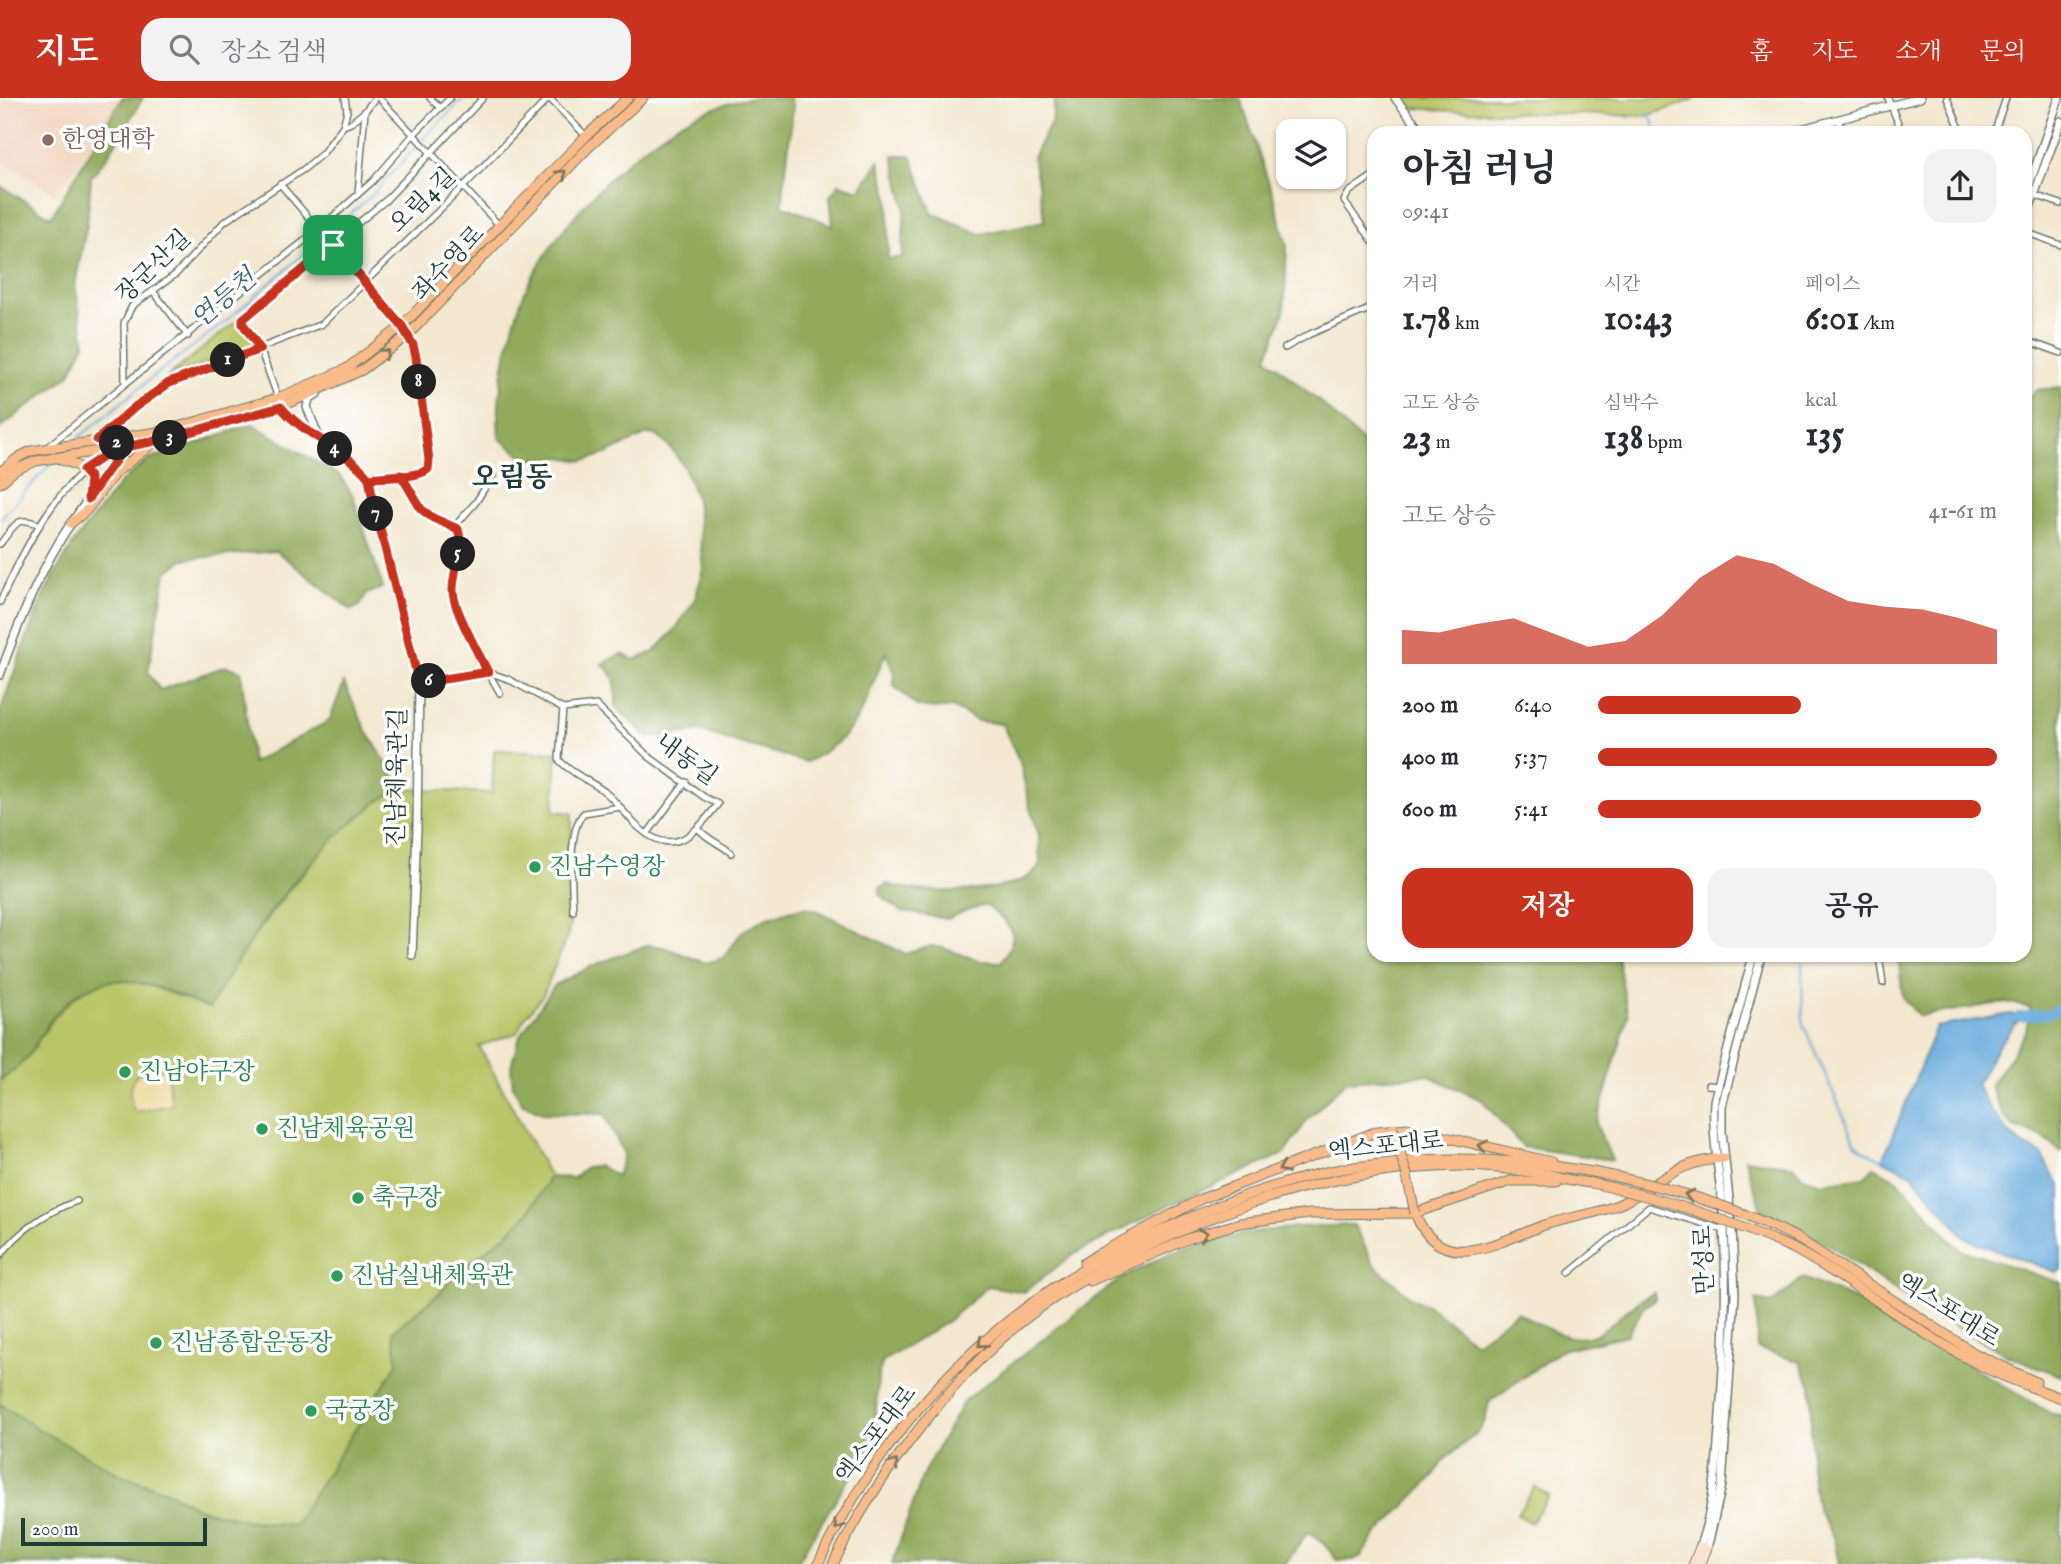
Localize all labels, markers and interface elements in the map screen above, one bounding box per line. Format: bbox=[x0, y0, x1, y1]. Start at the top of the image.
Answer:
search box bbox=[141, 18, 631, 81]
icon: search bbox=[165, 30, 203, 68]
text: 지도 bbox=[35, 32, 99, 74]
text: 장소 검색 bbox=[221, 36, 327, 69]
text: 홈 bbox=[1750, 37, 1773, 68]
text: 지도 bbox=[1811, 37, 1857, 68]
text: 소개 bbox=[1895, 37, 1942, 68]
text: 문의 bbox=[1980, 37, 2026, 68]
map controls bbox=[1276, 119, 1346, 189]
button: layers bbox=[1276, 119, 1346, 189]
place label: 한영대학 bbox=[62, 125, 156, 156]
marker: 한영대학 bbox=[40, 132, 56, 148]
text: 아침 러닝 bbox=[1402, 147, 1557, 195]
button: share bbox=[1923, 149, 1997, 223]
street label: 오림4길 bbox=[383, 162, 463, 240]
one-way arrow bbox=[554, 170, 567, 183]
text: 09:41 bbox=[1402, 197, 1449, 226]
pin bbox=[303, 215, 363, 275]
street label: 좌수영로 bbox=[406, 220, 492, 308]
street label: 장군산길 bbox=[110, 224, 198, 310]
icon: arrive bbox=[314, 226, 352, 264]
water label: 연등천 bbox=[185, 261, 265, 336]
text: 거리 bbox=[1402, 273, 1439, 297]
text: 시간 bbox=[1604, 273, 1640, 297]
text: 페이스 bbox=[1805, 273, 1860, 297]
text: 1.78 bbox=[1402, 297, 1451, 342]
text: 10:43 bbox=[1604, 297, 1673, 342]
text: 6:01 bbox=[1805, 297, 1859, 342]
text: km bbox=[1451, 312, 1480, 336]
text: /km bbox=[1859, 312, 1895, 336]
pin: 1 bbox=[210, 342, 246, 378]
text: 1 bbox=[224, 347, 231, 371]
one-way arrow bbox=[378, 349, 390, 362]
pin: 8 bbox=[402, 364, 436, 400]
text: 8 bbox=[415, 369, 422, 393]
text: kcal bbox=[1805, 389, 1837, 413]
text: 고도 상승 bbox=[1402, 392, 1480, 416]
text: 심박수 bbox=[1604, 392, 1659, 416]
text: 135 bbox=[1805, 413, 1844, 458]
text: 23 bbox=[1402, 416, 1432, 461]
text: 138 bbox=[1604, 416, 1644, 461]
pin: 3 bbox=[152, 420, 188, 456]
text: 3 bbox=[166, 425, 173, 449]
pin: 2 bbox=[100, 426, 134, 460]
text: 2 bbox=[112, 430, 121, 454]
text: m bbox=[1432, 431, 1450, 455]
text: bpm bbox=[1644, 431, 1683, 455]
pin: 4 bbox=[318, 432, 352, 466]
text: 4 bbox=[330, 436, 339, 460]
district label: 오림동 bbox=[471, 461, 553, 496]
pin: 7 bbox=[358, 496, 394, 532]
text: 41–61 m bbox=[1929, 497, 1997, 526]
text: 7 bbox=[371, 501, 380, 525]
text: 고도 상승 bbox=[1402, 502, 1496, 531]
pin: 5 bbox=[440, 536, 476, 572]
text: 5 bbox=[454, 541, 461, 565]
pin: 6 bbox=[412, 664, 446, 698]
text: 6 bbox=[424, 668, 433, 692]
text: 200 m bbox=[1402, 691, 1458, 720]
text: 6:40 bbox=[1514, 691, 1552, 720]
street label: 진남체육관길 bbox=[381, 707, 415, 847]
street label: 내동길 bbox=[649, 727, 723, 793]
text: 400 m bbox=[1402, 743, 1459, 772]
text: 5:37 bbox=[1514, 743, 1548, 772]
text: 600 m bbox=[1402, 795, 1457, 824]
text: 5:41 bbox=[1514, 795, 1548, 824]
place label: 진남수영장 bbox=[549, 852, 666, 883]
marker: 진남수영장 bbox=[527, 859, 543, 875]
button: 저장 bbox=[1402, 868, 1693, 948]
button: 공유 bbox=[1707, 868, 1997, 948]
place label: 진남야구장 bbox=[139, 1057, 256, 1088]
marker: 진남야구장 bbox=[117, 1064, 133, 1080]
place label: 진남체육공원 bbox=[276, 1114, 415, 1145]
marker: 진남체육공원 bbox=[254, 1121, 270, 1137]
street label: 엑스포대로 bbox=[1327, 1126, 1445, 1168]
one-way arrow bbox=[1477, 1140, 1489, 1154]
one-way arrow bbox=[1277, 1159, 1289, 1173]
place label: 축구장 bbox=[372, 1183, 442, 1214]
one-way arrow bbox=[1683, 1189, 1695, 1204]
marker: 축구장 bbox=[350, 1190, 366, 1206]
street label: 만성로 bbox=[1688, 1225, 1722, 1295]
one-way arrow bbox=[1196, 1228, 1209, 1242]
place label: 진남실내체육관 bbox=[351, 1261, 513, 1292]
street label: 엑스포대로 bbox=[1891, 1267, 2005, 1355]
marker: 진남실내체육관 bbox=[329, 1268, 345, 1284]
place label: 진남종합운동장 bbox=[170, 1328, 333, 1359]
marker: 진남종합운동장 bbox=[148, 1335, 164, 1351]
one-way arrow bbox=[977, 1335, 990, 1347]
street label: 엑스포대로 bbox=[830, 1379, 924, 1491]
place label: 국궁장 bbox=[325, 1396, 395, 1427]
marker: 국궁장 bbox=[303, 1403, 319, 1419]
one-way arrow bbox=[886, 1459, 898, 1472]
scale bar bbox=[21, 1515, 206, 1547]
one-way arrow bbox=[833, 1517, 846, 1530]
text: 200 m bbox=[32, 1518, 78, 1542]

